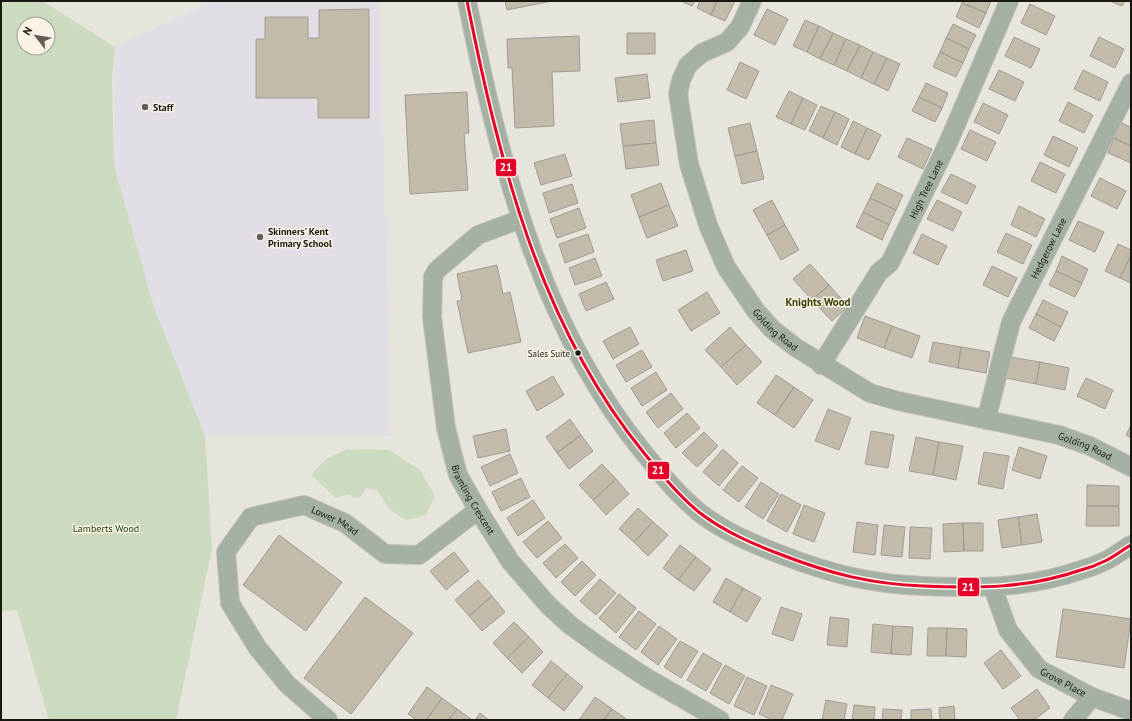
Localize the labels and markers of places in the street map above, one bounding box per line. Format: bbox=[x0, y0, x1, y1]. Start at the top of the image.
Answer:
place label: Staff bbox=[153, 101, 174, 114]
marker: Staff bbox=[140, 102, 150, 112]
place label: Skinners' Kent Primary School bbox=[268, 225, 332, 250]
marker: Skinners' Kent Primary School bbox=[255, 232, 265, 242]
place label: Sales Suite bbox=[528, 348, 570, 359]
marker: Sales Suite bbox=[573, 348, 583, 358]

